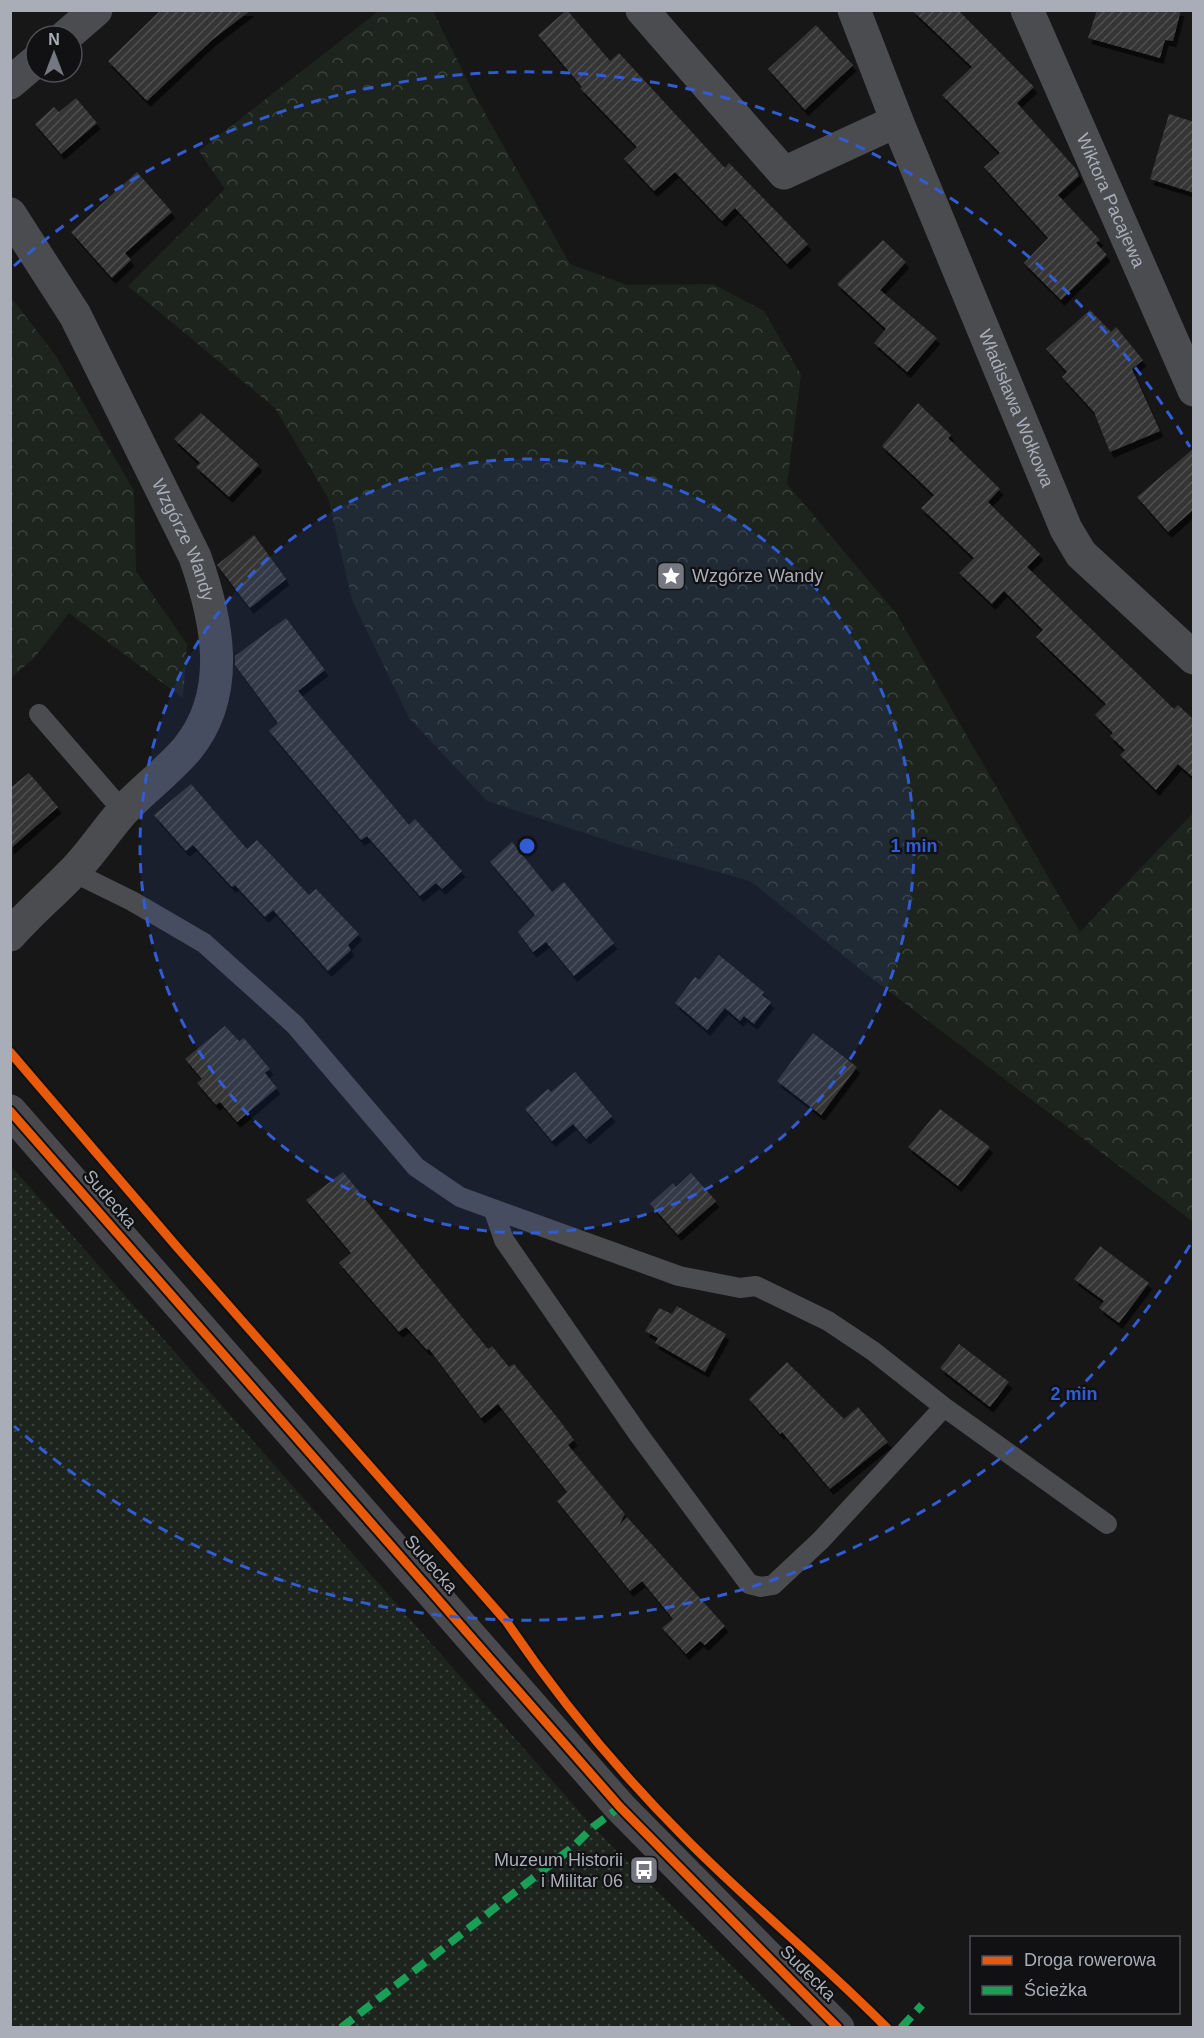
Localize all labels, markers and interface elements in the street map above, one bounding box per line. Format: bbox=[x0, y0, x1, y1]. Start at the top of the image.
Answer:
north arrow bbox=[24, 24, 84, 84]
text: N bbox=[48, 31, 60, 48]
street label: Wiktora Pacajewa bbox=[1073, 130, 1149, 271]
street label: Władisława Wołkowa bbox=[974, 326, 1058, 491]
street label: Wzgórze Wandy bbox=[148, 476, 218, 603]
place icon: Wzgórze Wandy bbox=[655, 560, 687, 592]
place label: Wzgórze Wandy bbox=[692, 566, 823, 586]
centre of rings bbox=[517, 836, 537, 856]
text: 1 min bbox=[890, 836, 938, 856]
street label: Sudecka bbox=[79, 1166, 141, 1233]
text: 2 min bbox=[1050, 1384, 1098, 1404]
street label: Sudecka bbox=[400, 1531, 462, 1598]
place label: Muzeum Historii i Militar 06 bbox=[494, 1850, 623, 1891]
bus stop icon: Muzeum Historii i Militar 06 bbox=[628, 1854, 660, 1886]
legend bbox=[970, 1936, 1180, 2014]
street label: Sudecka bbox=[776, 1941, 841, 2006]
text: Droga rowerowa bbox=[1024, 1950, 1157, 1970]
text: Ścieżka bbox=[1024, 1979, 1088, 2000]

